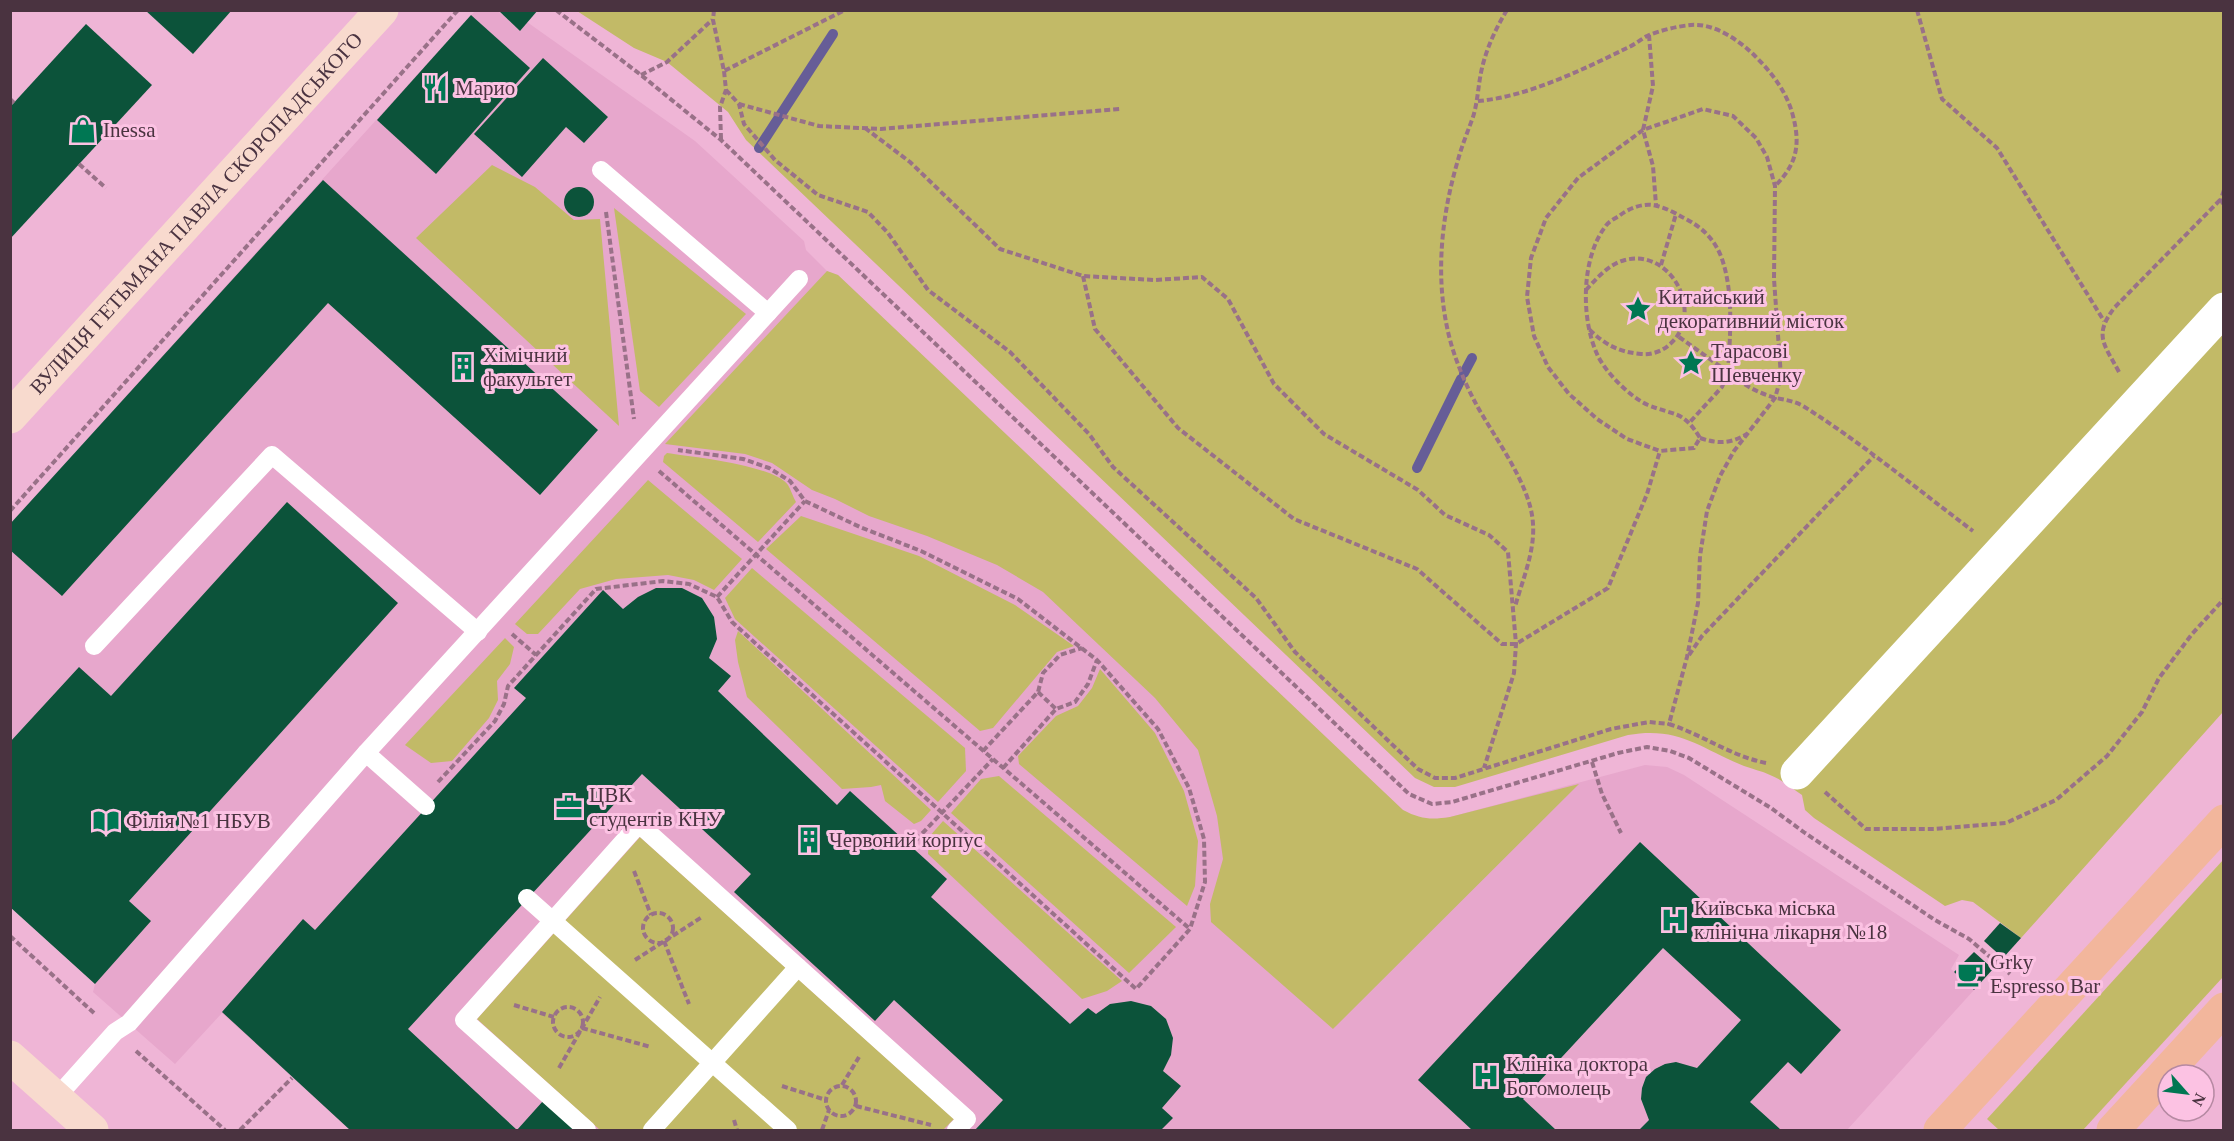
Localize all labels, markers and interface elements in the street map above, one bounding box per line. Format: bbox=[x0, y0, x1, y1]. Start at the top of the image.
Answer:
street label: ВУЛИЦЯ ГЕТЬМАНА ПАВЛА СКОРОПАДСЬКОГО bbox=[25, 28, 367, 399]
restaurant icon: Марио bbox=[420, 73, 450, 103]
place label: Марио bbox=[455, 76, 515, 100]
shop icon: Inessa bbox=[68, 115, 98, 145]
place label: Inessa bbox=[103, 118, 156, 142]
place label: Китайський декоративний місток bbox=[1658, 285, 1845, 333]
place icon: Китайський декоративний місток bbox=[1623, 294, 1653, 324]
place label: Тарасові Шевченку bbox=[1711, 339, 1803, 387]
place label: Хімічний факультет bbox=[483, 343, 572, 391]
place icon: Тарасові Шевченку bbox=[1676, 348, 1706, 378]
building icon: Хімічний факультет bbox=[448, 352, 478, 382]
place label: ЦВК студентів КНУ bbox=[589, 783, 722, 831]
office icon: ЦВК студентів КНУ bbox=[554, 792, 584, 822]
library icon: Філія №1 НБУВ bbox=[91, 806, 121, 836]
place label: Філія №1 НБУВ bbox=[126, 809, 271, 833]
building icon: Червоний корпус bbox=[794, 825, 824, 855]
place label: Червоний корпус bbox=[829, 828, 983, 852]
place label: Київська міська клінічна лікарня №18 bbox=[1694, 896, 1887, 944]
hospital icon: Київська міська клінічна лікарня №18 bbox=[1659, 905, 1689, 935]
place label: Grky Espresso Bar bbox=[1990, 950, 2100, 998]
cafe icon: Grky Espresso Bar bbox=[1955, 959, 1985, 989]
place label: Клініка доктора Богомолець bbox=[1506, 1052, 1649, 1100]
hospital icon: Клініка доктора Богомолець bbox=[1471, 1061, 1501, 1091]
north arrow bbox=[2156, 1063, 2216, 1123]
text: N bbox=[2188, 1091, 2209, 1109]

